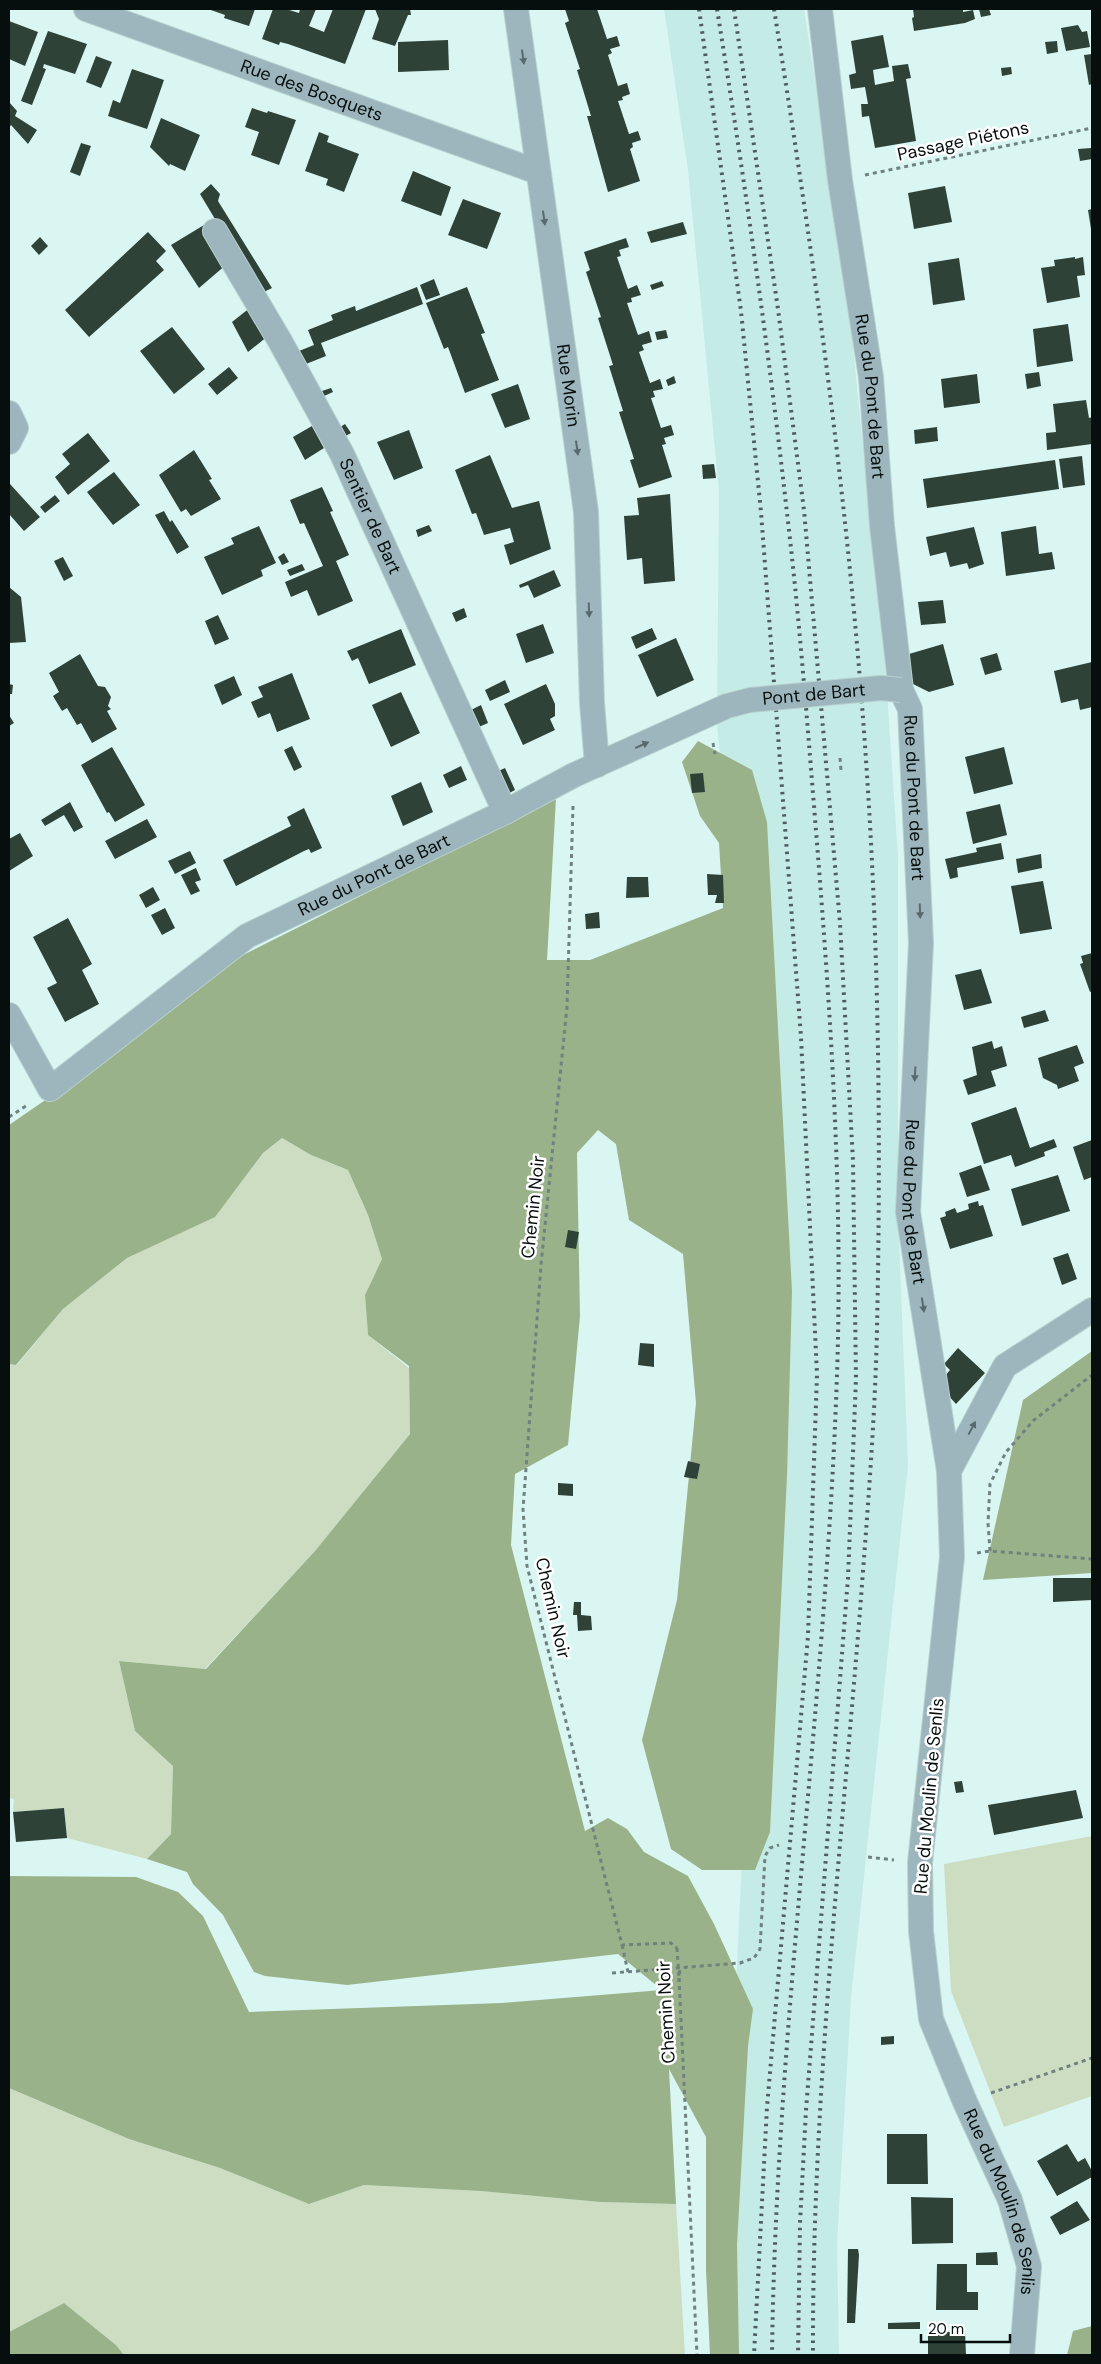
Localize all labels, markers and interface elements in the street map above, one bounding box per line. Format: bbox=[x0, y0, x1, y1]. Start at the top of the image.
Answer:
one-way arrow bbox=[519, 49, 527, 65]
street label: Rue des Bosquets bbox=[237, 54, 386, 127]
street label: Passage Piétons bbox=[895, 115, 1031, 167]
one-way arrow bbox=[541, 210, 549, 226]
street label: Rue du Pont de Bart bbox=[849, 312, 891, 480]
street label: Rue Morin bbox=[551, 342, 586, 428]
one-way arrow bbox=[573, 441, 581, 457]
street label: Sentier de Bart bbox=[334, 454, 407, 578]
one-way arrow bbox=[586, 602, 594, 618]
street label: Pont de Bart bbox=[761, 677, 867, 711]
street label: Rue du Pont de Bart bbox=[898, 714, 930, 881]
one-way arrow bbox=[635, 740, 649, 748]
street label: Rue du Pont de Bart bbox=[294, 828, 454, 922]
one-way arrow bbox=[916, 904, 924, 920]
one-way arrow bbox=[910, 1066, 918, 1082]
street label: Rue du Pont de Bart bbox=[896, 1119, 931, 1286]
street label: Chemin Noir bbox=[516, 1154, 550, 1260]
one-way arrow bbox=[919, 1297, 927, 1313]
one-way arrow bbox=[968, 1421, 976, 1436]
street label: Chemin Noir bbox=[530, 1555, 576, 1661]
street label: Rue du Moulin de Senlis bbox=[908, 1697, 950, 1895]
street label: Chemin Noir bbox=[651, 1960, 681, 2064]
street label: Rue du Moulin de Senlis bbox=[958, 2105, 1041, 2296]
scale bar bbox=[921, 2312, 1010, 2344]
text: 20 m bbox=[928, 2319, 964, 2339]

